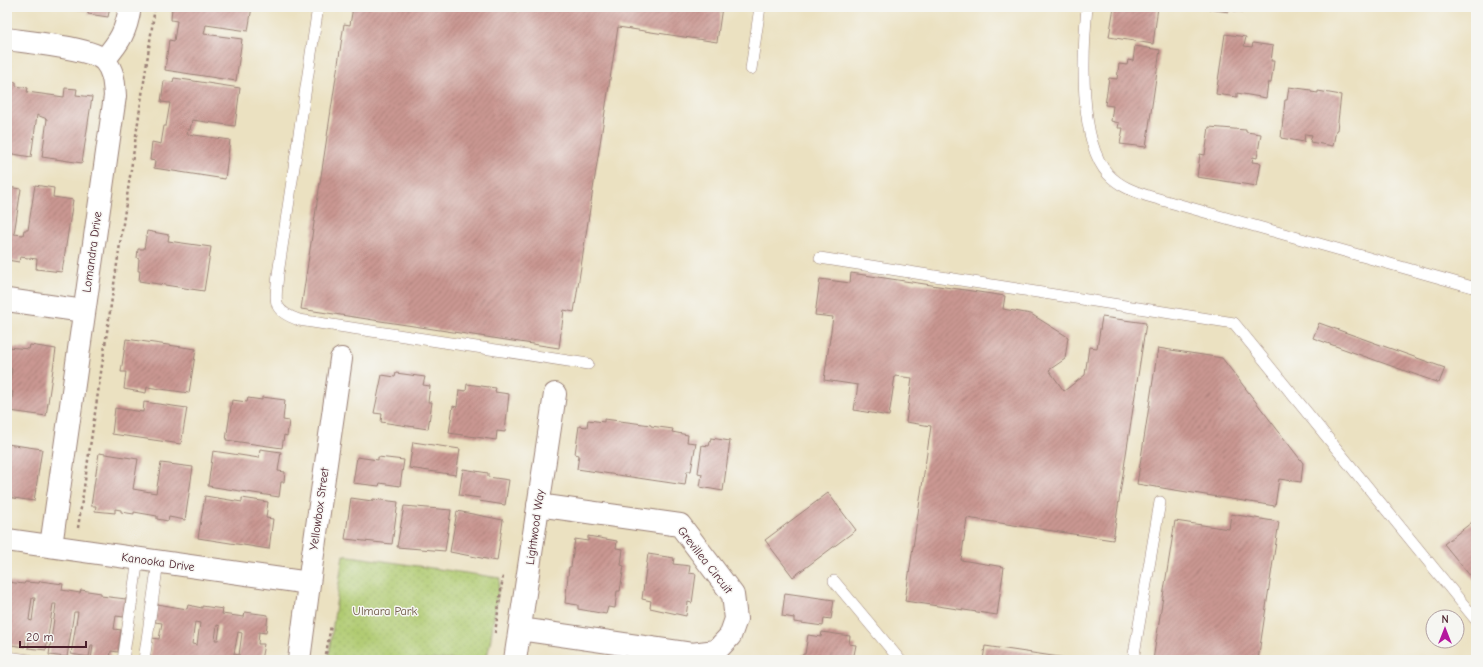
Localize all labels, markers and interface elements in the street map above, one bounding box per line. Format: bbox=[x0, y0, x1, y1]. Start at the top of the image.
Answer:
street label: Lomandra Drive bbox=[79, 211, 105, 293]
street label: Yellowbox Street bbox=[306, 466, 332, 551]
street label: Lightwood Way bbox=[523, 488, 547, 566]
street label: Grevillea Circuit bbox=[675, 524, 736, 597]
street label: Kanooka Drive bbox=[120, 550, 196, 574]
park label: Ulmara Park bbox=[353, 604, 418, 618]
north arrow bbox=[1425, 609, 1465, 649]
text: N bbox=[1441, 613, 1449, 626]
scale bar bbox=[20, 623, 86, 649]
text: 20 m bbox=[26, 630, 54, 644]

